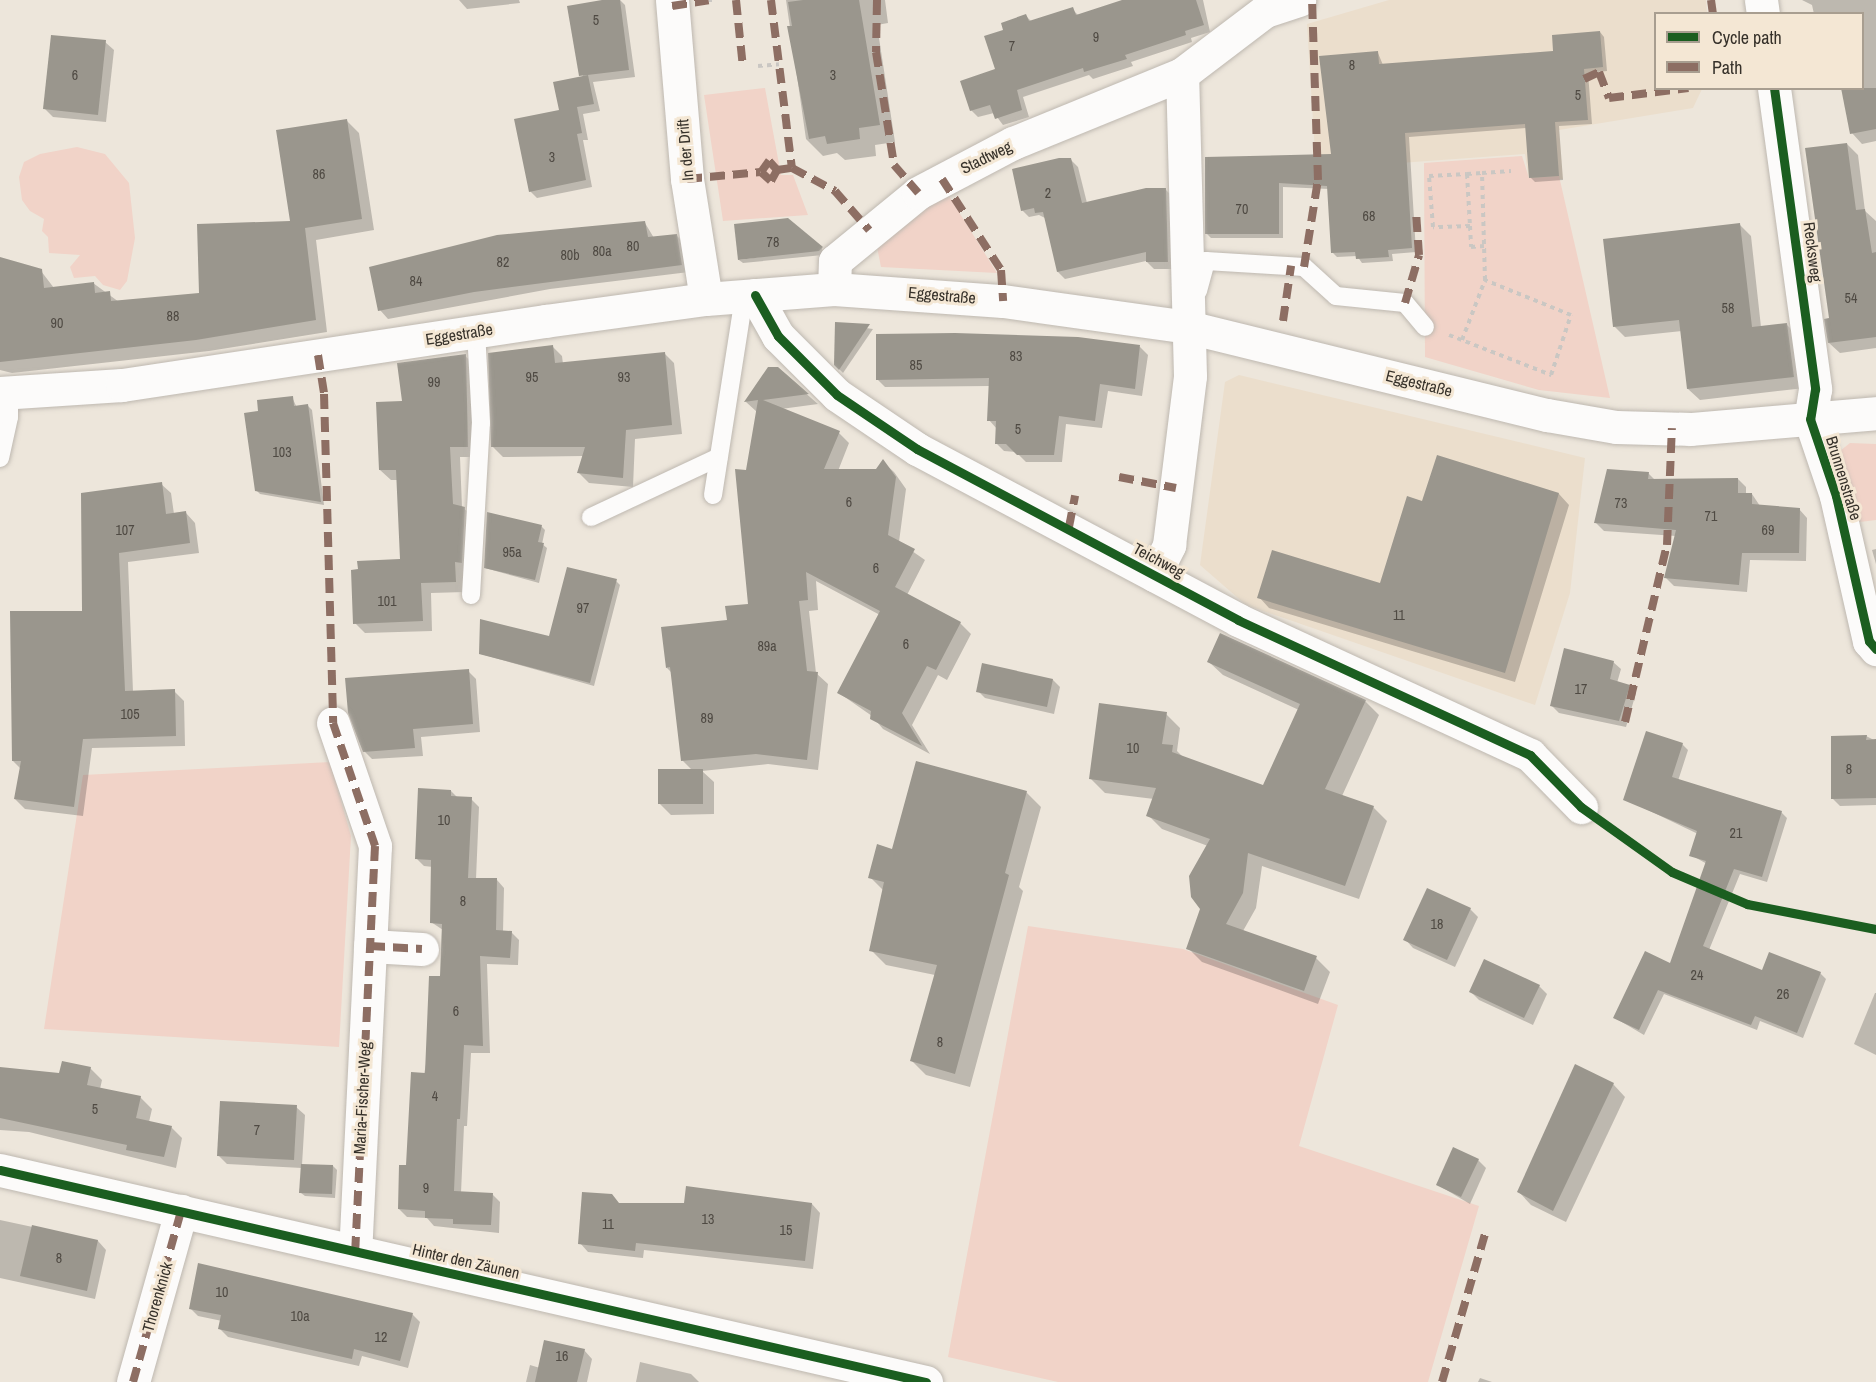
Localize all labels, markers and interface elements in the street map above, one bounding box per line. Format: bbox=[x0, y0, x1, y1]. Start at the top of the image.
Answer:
house number: 5 bbox=[593, 12, 599, 28]
legend bbox=[1654, 12, 1864, 90]
text: Cycle path bbox=[1712, 25, 1782, 50]
house number: 9 bbox=[1093, 29, 1099, 45]
house number: 7 bbox=[1009, 38, 1015, 54]
text: Path bbox=[1712, 55, 1742, 80]
house number: 8 bbox=[1349, 57, 1355, 73]
house number: 6 bbox=[72, 67, 78, 83]
house number: 3 bbox=[830, 67, 836, 83]
house number: 5 bbox=[1575, 87, 1581, 103]
street label: In der Drift bbox=[673, 118, 697, 182]
street label: Stadtweg bbox=[957, 136, 1015, 178]
house number: 3 bbox=[549, 149, 555, 165]
house number: 86 bbox=[313, 166, 325, 182]
house number: 2 bbox=[1045, 185, 1051, 201]
house number: 70 bbox=[1236, 201, 1248, 217]
house number: 68 bbox=[1363, 208, 1375, 224]
street label: Recksweg bbox=[1800, 221, 1826, 283]
house number: 78 bbox=[767, 234, 779, 250]
house number: 80 bbox=[627, 238, 639, 254]
house number: 80a bbox=[592, 243, 612, 259]
house number: 80b bbox=[560, 247, 580, 263]
house number: 82 bbox=[497, 254, 509, 270]
house number: 84 bbox=[410, 273, 422, 289]
street label: Eggestraße bbox=[907, 282, 977, 308]
house number: 54 bbox=[1845, 290, 1857, 306]
house number: 58 bbox=[1722, 300, 1734, 316]
house number: 88 bbox=[167, 308, 179, 324]
house number: 90 bbox=[51, 315, 63, 331]
street label: Eggestraße bbox=[424, 319, 494, 349]
house number: 83 bbox=[1010, 348, 1022, 364]
house number: 85 bbox=[910, 357, 922, 373]
street label: Eggestraße bbox=[1384, 365, 1454, 401]
house number: 95 bbox=[526, 369, 538, 385]
house number: 93 bbox=[618, 369, 630, 385]
house number: 99 bbox=[428, 374, 440, 390]
house number: 5 bbox=[1015, 421, 1021, 437]
street label: Brunnenstraße bbox=[1822, 434, 1866, 522]
house number: 103 bbox=[272, 444, 292, 460]
house number: 6 bbox=[846, 494, 852, 510]
house number: 73 bbox=[1615, 495, 1627, 511]
house number: 71 bbox=[1705, 508, 1717, 524]
house number: 107 bbox=[115, 522, 135, 538]
house number: 69 bbox=[1762, 522, 1774, 538]
street label: Teichweg bbox=[1130, 539, 1188, 581]
house number: 95a bbox=[502, 544, 522, 560]
house number: 6 bbox=[873, 560, 879, 576]
house number: 101 bbox=[377, 593, 397, 609]
house number: 97 bbox=[577, 600, 589, 616]
house number: 11 bbox=[1393, 607, 1405, 623]
house number: 6 bbox=[903, 636, 909, 652]
house number: 89a bbox=[757, 638, 777, 654]
house number: 17 bbox=[1575, 681, 1587, 697]
house number: 105 bbox=[120, 706, 140, 722]
house number: 89 bbox=[701, 710, 713, 726]
house number: 10 bbox=[1127, 740, 1139, 756]
house number: 8 bbox=[1846, 761, 1852, 777]
house number: 10 bbox=[438, 812, 450, 828]
house number: 21 bbox=[1730, 825, 1742, 841]
house number: 8 bbox=[460, 893, 466, 909]
house number: 18 bbox=[1431, 916, 1443, 932]
house number: 24 bbox=[1691, 967, 1703, 983]
house number: 26 bbox=[1777, 986, 1789, 1002]
house number: 6 bbox=[453, 1003, 459, 1019]
house number: 8 bbox=[937, 1034, 943, 1050]
street label: Maria-Fischer-Weg bbox=[349, 1041, 375, 1155]
house number: 4 bbox=[432, 1088, 438, 1104]
house number: 5 bbox=[92, 1101, 98, 1117]
house number: 7 bbox=[254, 1122, 260, 1138]
house number: 9 bbox=[423, 1180, 429, 1196]
house number: 13 bbox=[702, 1211, 714, 1227]
house number: 11 bbox=[602, 1216, 614, 1232]
house number: 15 bbox=[780, 1222, 792, 1238]
street label: Hinter den Zäunen bbox=[411, 1239, 521, 1283]
house number: 8 bbox=[56, 1250, 62, 1266]
street label: Thorenknick bbox=[138, 1260, 176, 1334]
house number: 10 bbox=[216, 1284, 228, 1300]
house number: 10a bbox=[290, 1308, 310, 1324]
house number: 12 bbox=[375, 1329, 387, 1345]
house number: 16 bbox=[556, 1348, 568, 1364]

